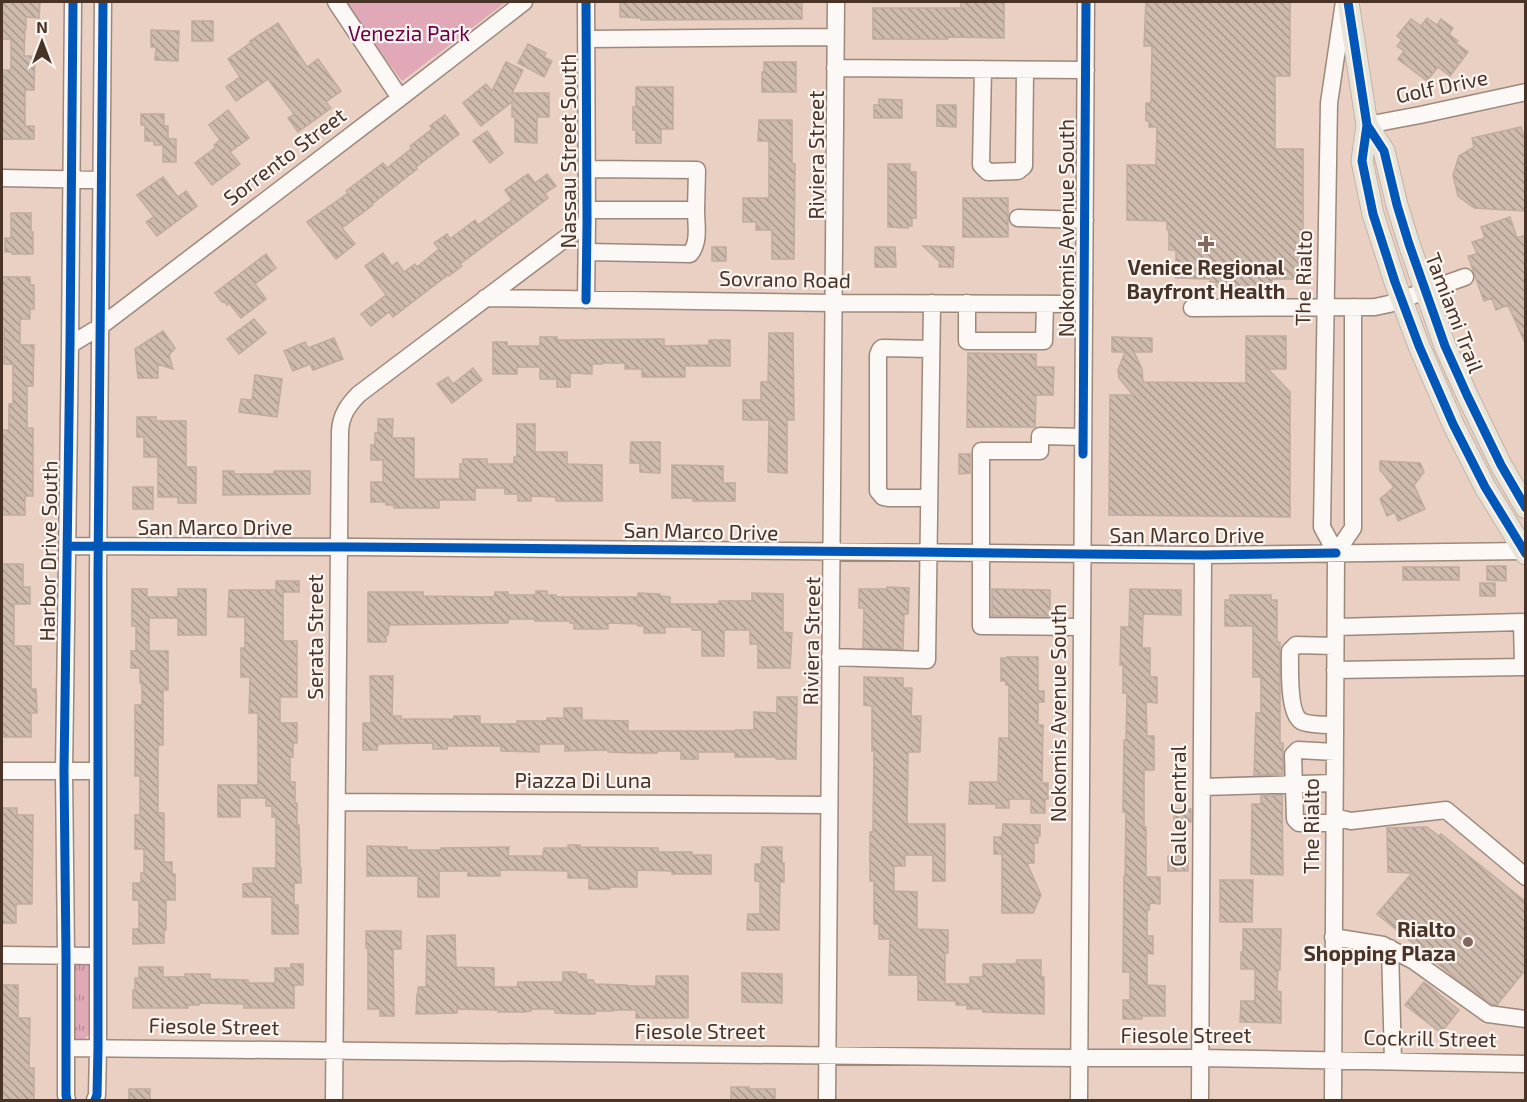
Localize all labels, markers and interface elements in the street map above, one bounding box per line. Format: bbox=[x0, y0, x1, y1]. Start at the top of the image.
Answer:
north arrow bbox=[12, 12, 72, 72]
text: N bbox=[36, 17, 48, 36]
park label: Venezia Park bbox=[348, 20, 470, 45]
street label: Nassau Street South bbox=[555, 54, 580, 248]
street label: Golf Drive bbox=[1393, 64, 1490, 107]
street label: Riviera Street bbox=[803, 91, 828, 219]
street label: Sorrento Street bbox=[218, 102, 350, 210]
street label: Nokomis Avenue South bbox=[1053, 119, 1078, 337]
street label: The Rialto bbox=[1289, 230, 1316, 326]
marker: Venice Regional Bayfront Health bbox=[1197, 235, 1215, 253]
street label: Tamiami Trail bbox=[1421, 249, 1490, 377]
place label: Venice Regional Bayfront Health bbox=[1127, 254, 1285, 304]
street label: Sovrano Road bbox=[719, 265, 851, 292]
street label: Harbor Drive South bbox=[33, 460, 62, 642]
street label: San Marco Drive bbox=[138, 514, 292, 539]
street label: San Marco Drive bbox=[623, 517, 779, 544]
street label: San Marco Drive bbox=[1110, 522, 1264, 547]
street label: Serata Street bbox=[302, 574, 327, 700]
street label: Riviera Street bbox=[797, 576, 824, 706]
street label: Nokomis Avenue South bbox=[1045, 604, 1070, 822]
street label: Calle Central bbox=[1165, 744, 1190, 867]
street label: Piazza Di Luna bbox=[514, 767, 652, 792]
street label: The Rialto bbox=[1298, 778, 1323, 874]
place label: Rialto Shopping Plaza bbox=[1303, 916, 1456, 965]
marker: Rialto Shopping Plaza bbox=[1461, 935, 1475, 949]
street label: Fiesole Street bbox=[148, 1012, 280, 1039]
street label: Fiesole Street bbox=[635, 1018, 765, 1043]
street label: Fiesole Street bbox=[1121, 1022, 1251, 1047]
street label: Cockrill Street bbox=[1363, 1024, 1497, 1051]

